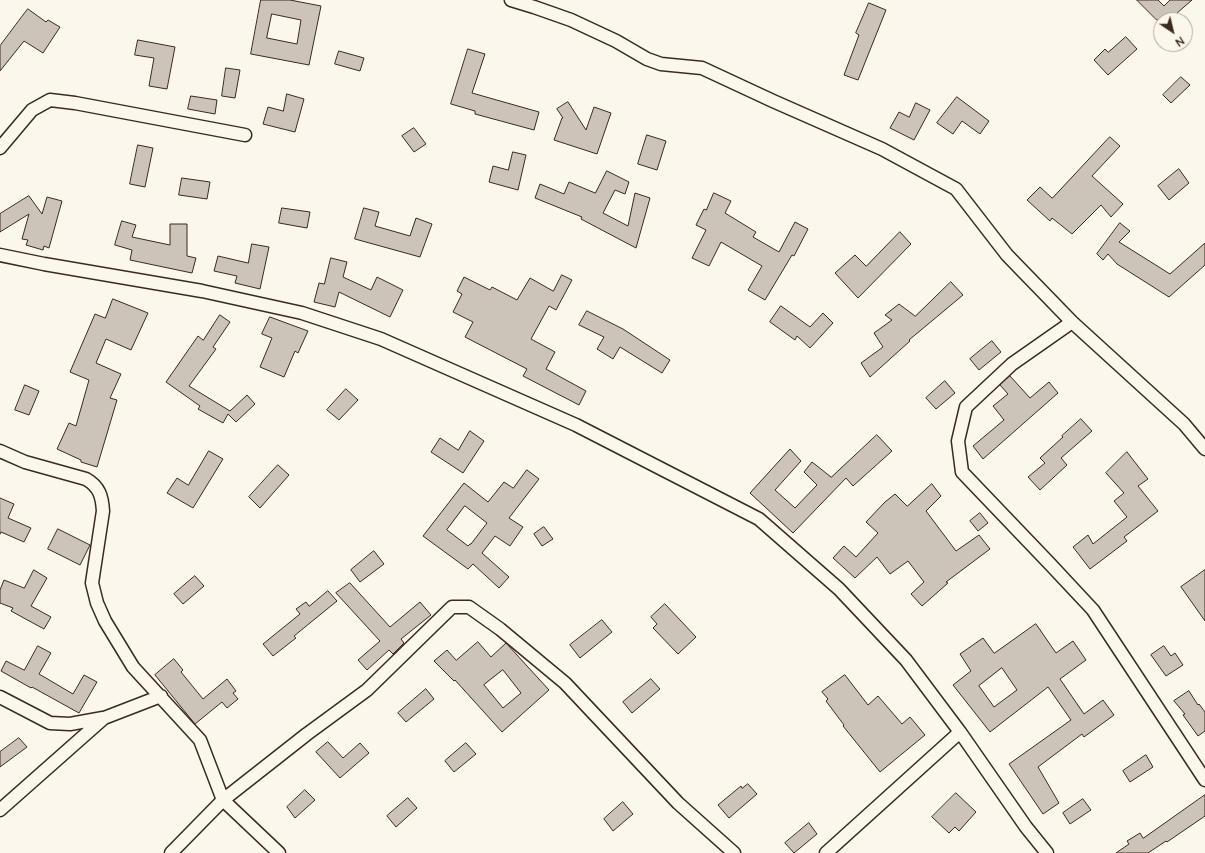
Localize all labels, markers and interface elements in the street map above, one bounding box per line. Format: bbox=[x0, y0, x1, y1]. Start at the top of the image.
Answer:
north arrow bbox=[1153, 12, 1193, 52]
text: N bbox=[1172, 33, 1187, 50]

